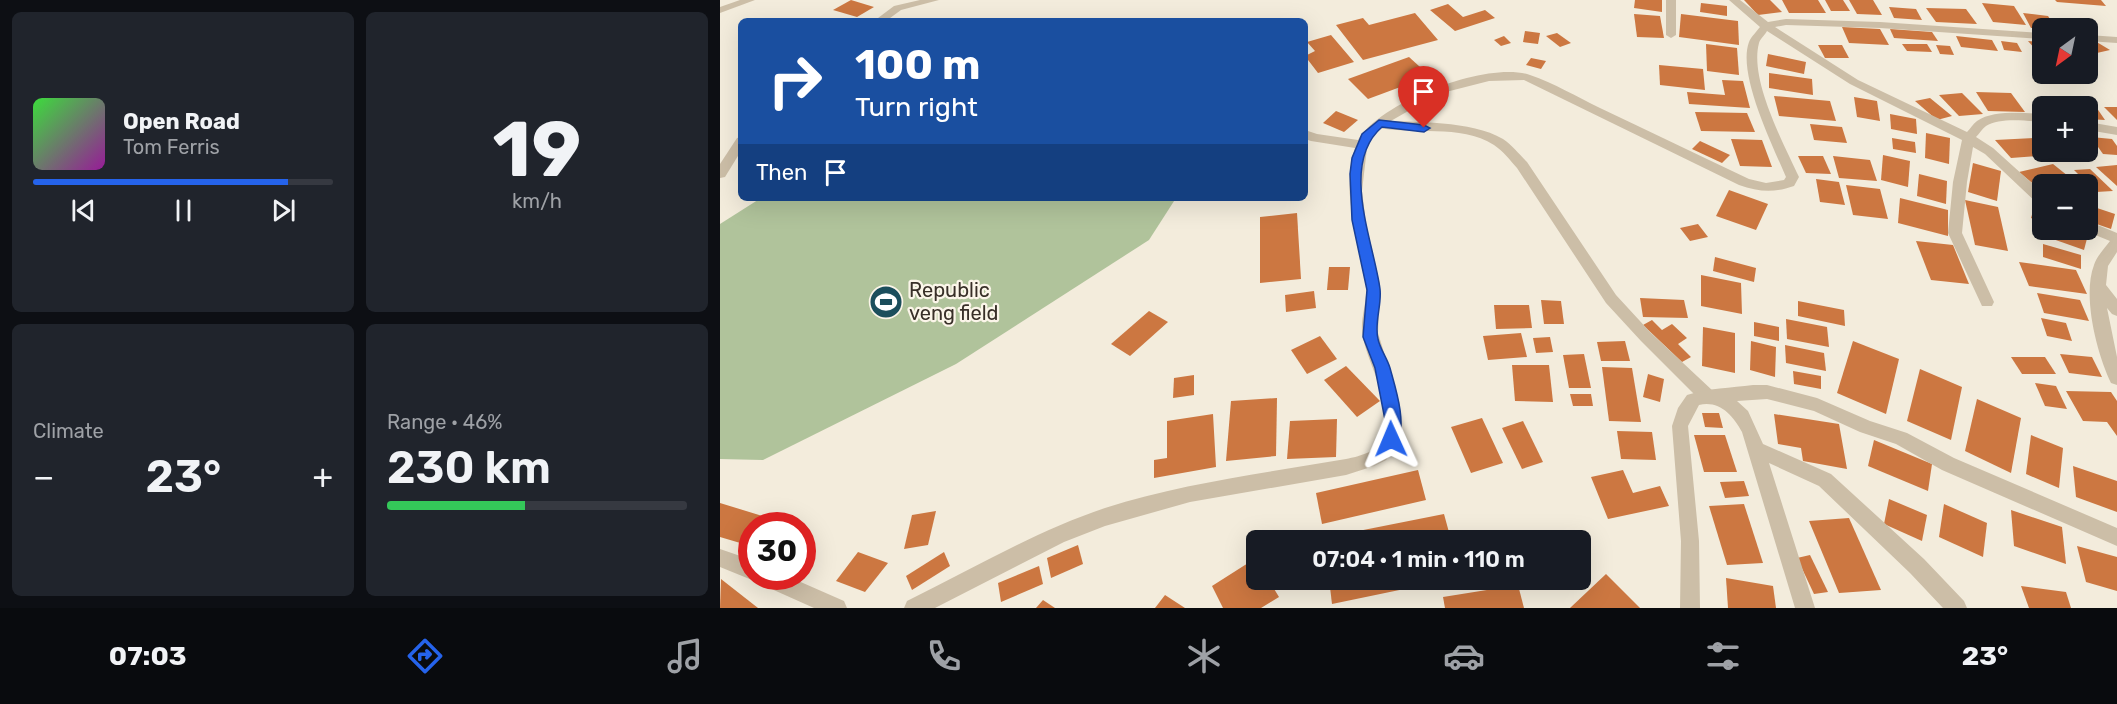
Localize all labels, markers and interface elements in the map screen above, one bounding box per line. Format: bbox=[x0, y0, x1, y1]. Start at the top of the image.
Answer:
north arrow bbox=[2032, 18, 2098, 84]
map controls bbox=[2032, 18, 2098, 240]
text: 100 m bbox=[855, 40, 980, 90]
icon: right bbox=[756, 42, 834, 120]
pin bbox=[1398, 66, 1449, 128]
icon: arrive bbox=[1407, 75, 1440, 108]
text: Turn right bbox=[855, 91, 978, 123]
button: + bbox=[2032, 96, 2098, 162]
text: 19 bbox=[493, 103, 581, 196]
text: Open Road bbox=[123, 108, 240, 135]
text: Tom Ferris bbox=[123, 135, 220, 159]
icon: arrive bbox=[819, 156, 852, 189]
text: Then bbox=[756, 159, 807, 186]
button: − bbox=[2032, 174, 2098, 240]
text: km/h bbox=[512, 189, 562, 213]
icon: previous bbox=[67, 194, 100, 227]
icon: pause bbox=[167, 194, 200, 227]
icon: next bbox=[267, 194, 300, 227]
place label: Republic veng field bbox=[909, 278, 998, 325]
sports icon: Republic veng field bbox=[868, 284, 904, 320]
position arrow bbox=[1359, 407, 1423, 471]
text: Range · 46% bbox=[387, 410, 503, 434]
text: Climate bbox=[33, 419, 104, 443]
text: 230 km bbox=[387, 441, 551, 494]
text: 23° bbox=[146, 450, 221, 503]
text: − bbox=[33, 457, 54, 496]
text: + bbox=[312, 457, 333, 496]
speed limit sign: 30 bbox=[738, 512, 816, 590]
text: 07:04 · 1 min · 110 m bbox=[1312, 546, 1525, 573]
icon: directions bbox=[404, 635, 446, 677]
icon: music bbox=[664, 635, 706, 677]
icon: phone bbox=[923, 635, 965, 677]
icon: climate bbox=[1183, 635, 1225, 677]
icon: car bbox=[1443, 635, 1485, 677]
icon: filters bbox=[1702, 635, 1744, 677]
text: 07:03 bbox=[109, 640, 187, 672]
text: 23° bbox=[1962, 640, 2008, 672]

